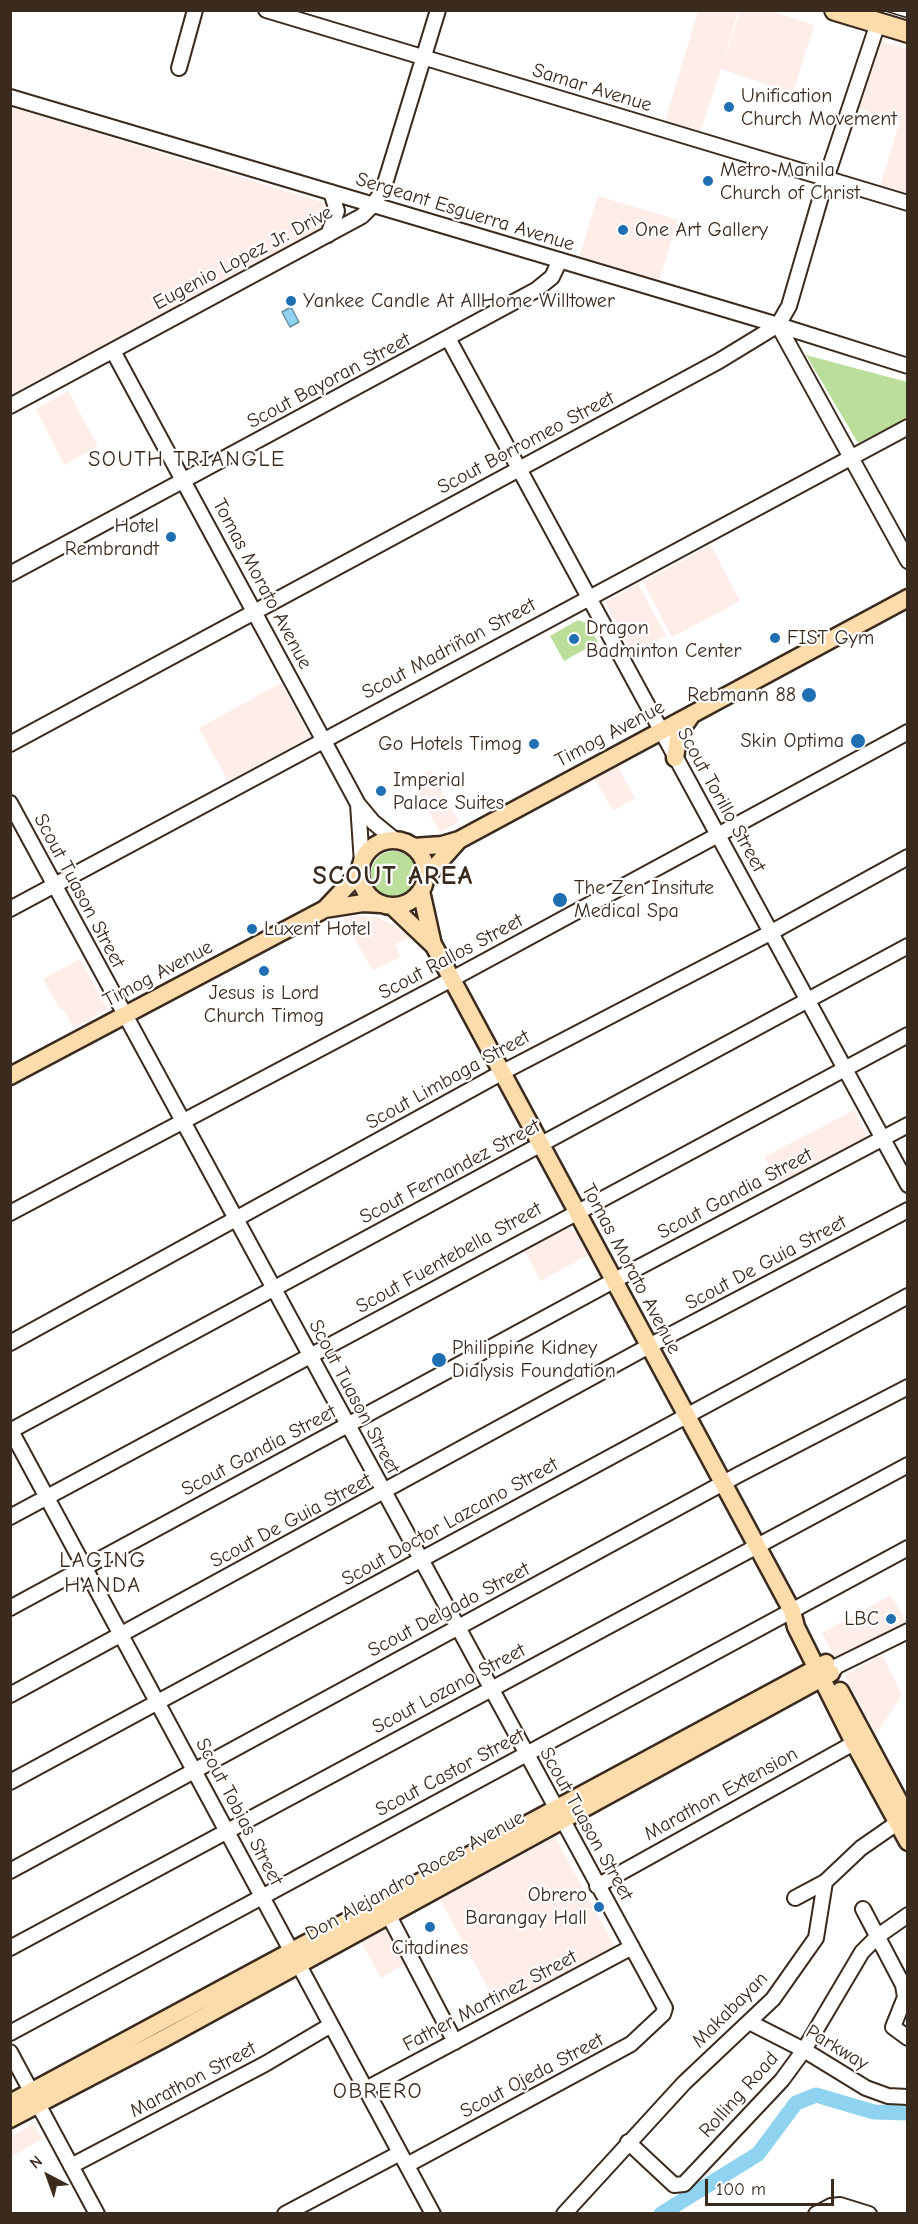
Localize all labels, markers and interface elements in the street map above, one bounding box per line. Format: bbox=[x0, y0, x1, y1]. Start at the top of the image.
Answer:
street label: Samar Avenue bbox=[529, 58, 655, 118]
place label: Unification Church Movement bbox=[741, 84, 897, 131]
marker: Unification Church Movement bbox=[722, 100, 736, 114]
place label: Metro Manila Church of Christ bbox=[720, 158, 860, 205]
street label: Sergeant Esguerra Avenue bbox=[353, 167, 577, 257]
marker: Metro Manila Church of Christ bbox=[701, 174, 715, 188]
street label: Eugenio Lopez Jr. Drive bbox=[149, 200, 337, 316]
place label: One Art Gallery bbox=[635, 218, 768, 242]
marker: One Art Gallery bbox=[616, 223, 630, 237]
place label: Yankee Candle At AllHome Willtower bbox=[303, 289, 615, 313]
marker: Yankee Candle At AllHome Willtower bbox=[284, 294, 298, 308]
street label: Scout Bayoran Street bbox=[243, 328, 415, 434]
street label: Scout Borromeo Street bbox=[433, 386, 619, 500]
district label: SOUTH TRIANGLE bbox=[88, 447, 286, 473]
street label: Tomas Morato Avenue bbox=[207, 495, 317, 673]
place label: Hotel Rembrandt bbox=[65, 514, 159, 561]
marker: Hotel Rembrandt bbox=[164, 530, 178, 544]
street label: Scout Madriñan Street bbox=[358, 593, 540, 705]
place label: Dragon Badminton Center bbox=[586, 616, 741, 663]
place label: FIST Gym bbox=[787, 626, 874, 650]
marker: FIST Gym bbox=[768, 631, 782, 645]
marker: Dragon Badminton Center bbox=[567, 632, 581, 646]
place label: Rebmann 88 bbox=[687, 683, 796, 707]
marker: Rebmann 88 bbox=[800, 686, 818, 704]
street label: Timog Avenue bbox=[551, 695, 669, 773]
street label: Scout Torillo Street bbox=[671, 724, 771, 876]
place label: Skin Optima bbox=[741, 729, 844, 753]
place label: Go Hotels Timog bbox=[378, 732, 522, 756]
marker: Skin Optima bbox=[849, 732, 867, 750]
marker: Go Hotels Timog bbox=[527, 737, 541, 751]
place label: Imperial Palace Suites bbox=[393, 768, 504, 815]
marker: Imperial Palace Suites bbox=[374, 784, 388, 798]
street label: Scout Tuason Street bbox=[28, 810, 130, 972]
district label: SCOUT AREA bbox=[313, 861, 473, 893]
place label: The Zen Insitute Medical Spa bbox=[574, 876, 714, 923]
marker: The Zen Insitute Medical Spa bbox=[551, 891, 569, 909]
street label: Scout Rallos Street bbox=[375, 909, 527, 1005]
place label: Luxent Hotel bbox=[264, 917, 371, 941]
marker: Luxent Hotel bbox=[245, 922, 259, 936]
street label: Timog Avenue bbox=[99, 935, 217, 1013]
marker: Jesus is Lord Church Timog bbox=[257, 964, 271, 978]
place label: Jesus is Lord Church Timog bbox=[204, 981, 324, 1028]
street label: Scout Limbaga Street bbox=[362, 1025, 534, 1135]
street label: Scout Fernandez Street bbox=[356, 1114, 544, 1230]
street label: Scout Gandia Street bbox=[654, 1143, 816, 1245]
street label: Tomas Morato Avenue bbox=[576, 1180, 686, 1358]
street label: Scout Fuentebella Street bbox=[352, 1197, 546, 1319]
street label: Scout De Guia Street bbox=[681, 1210, 851, 1316]
street label: Scout Tuason Street bbox=[303, 1316, 405, 1478]
place label: Philippine Kidney Dialysis Foundation bbox=[452, 1336, 616, 1383]
marker: Philippine Kidney Dialysis Foundation bbox=[430, 1351, 448, 1369]
street label: Scout Gandia Street bbox=[178, 1400, 340, 1502]
street label: Scout Doctor Lazcano Street bbox=[338, 1452, 562, 1592]
street label: Scout De Guia Street bbox=[206, 1468, 376, 1574]
district label: LAGING HANDA bbox=[59, 1548, 147, 1600]
street label: Scout Delgado Street bbox=[364, 1557, 534, 1663]
place label: LBC bbox=[844, 1607, 879, 1631]
marker: LBC bbox=[884, 1612, 898, 1626]
street label: Scout Lozano Street bbox=[368, 1638, 530, 1740]
street label: Scout Castor Street bbox=[371, 1724, 529, 1822]
street label: Scout Tobias Street bbox=[190, 1734, 288, 1890]
street label: Marathon Extension bbox=[640, 1742, 802, 1846]
street label: Scout Tuason Street bbox=[534, 1743, 638, 1905]
street label: Don Alejandro Roces Avenue bbox=[301, 1806, 529, 1946]
place label: Obrero Barangay Hall bbox=[465, 1883, 587, 1930]
marker: Obrero Barangay Hall bbox=[592, 1900, 606, 1914]
marker: Citadines bbox=[423, 1920, 437, 1934]
place label: Citadines bbox=[392, 1936, 468, 1960]
street label: Father Martinez Street bbox=[399, 1945, 581, 2057]
street label: Makabayan bbox=[687, 1967, 773, 2053]
street label: Parkway bbox=[801, 2020, 873, 2076]
street label: Scout Ojeda Street bbox=[456, 2028, 608, 2124]
street label: Marathon Street bbox=[126, 2037, 260, 2123]
street label: Rolling Road bbox=[694, 2047, 784, 2143]
district label: OBRERO bbox=[333, 2079, 423, 2105]
north arrow bbox=[18, 2146, 78, 2206]
text: N bbox=[26, 2152, 46, 2173]
scale bar bbox=[708, 2167, 837, 2205]
text: 100 m bbox=[716, 2179, 766, 2200]

